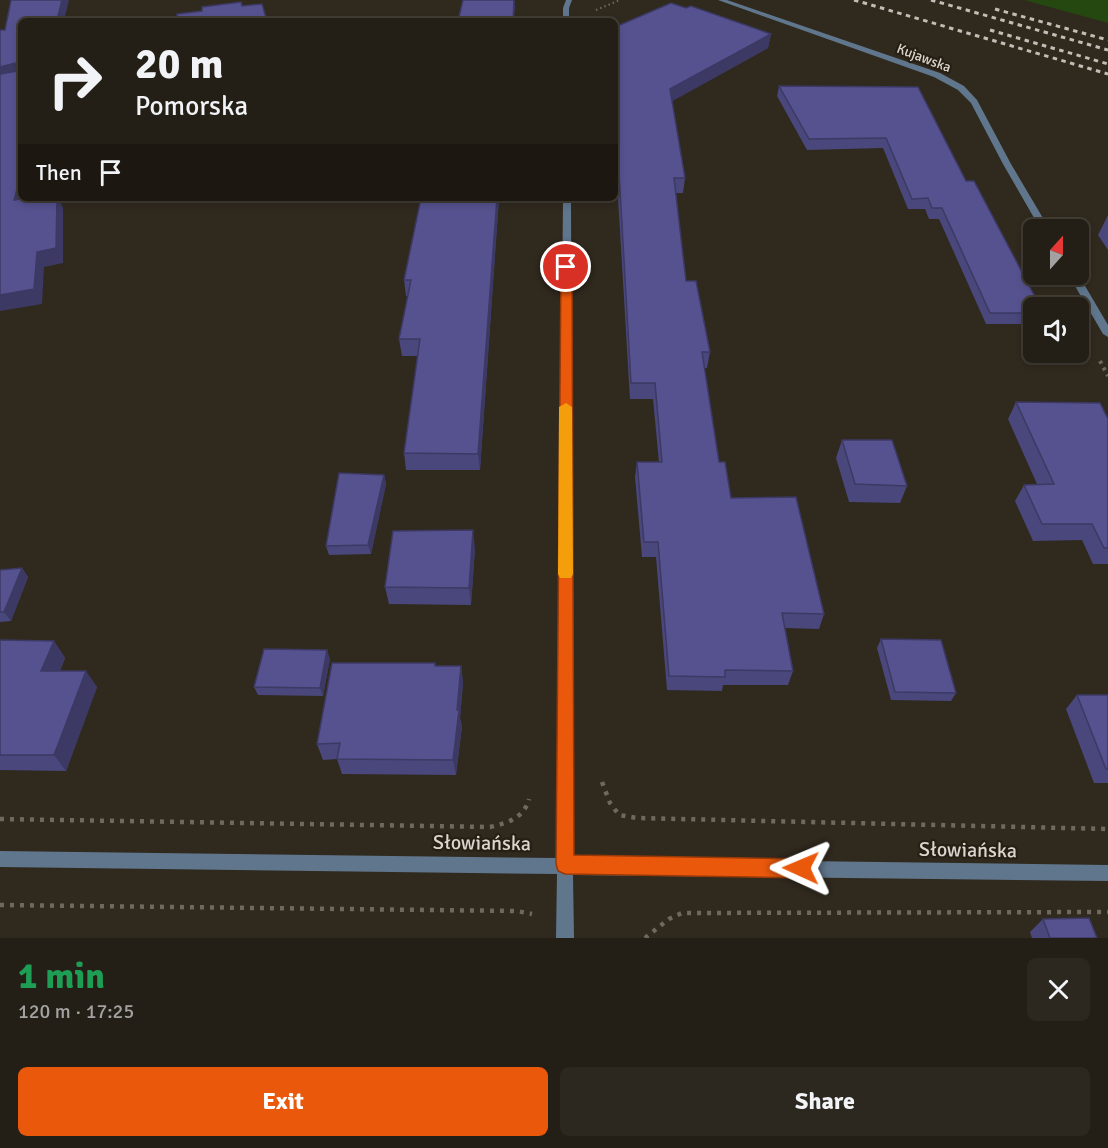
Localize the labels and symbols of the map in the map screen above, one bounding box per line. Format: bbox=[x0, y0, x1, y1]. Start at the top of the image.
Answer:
street label: Kujawska bbox=[894, 40, 954, 76]
north arrow bbox=[1023, 219, 1089, 285]
pin bbox=[540, 241, 591, 292]
street label: Słowiańska bbox=[433, 830, 531, 856]
position arrow bbox=[769, 836, 833, 900]
street label: Słowiańska bbox=[919, 837, 1017, 863]

